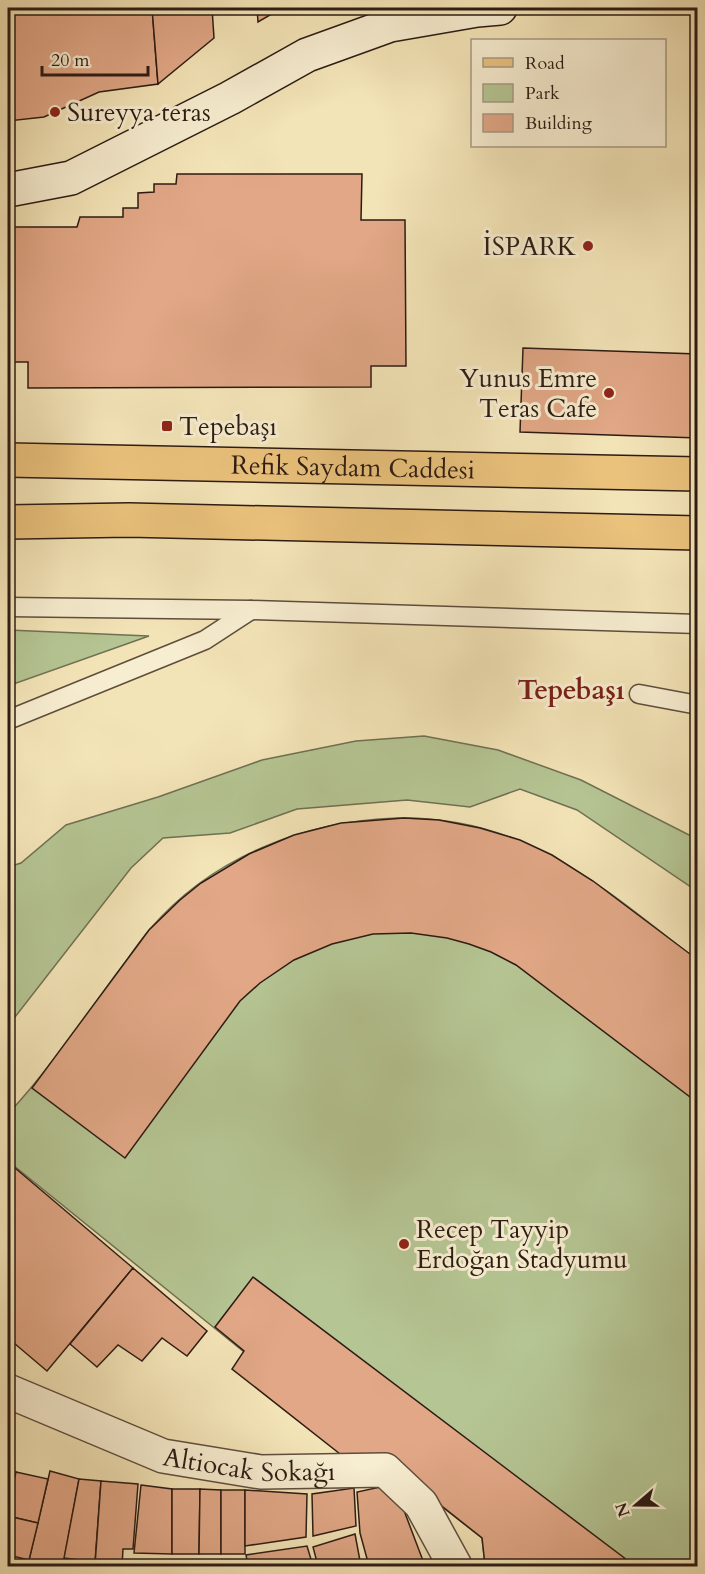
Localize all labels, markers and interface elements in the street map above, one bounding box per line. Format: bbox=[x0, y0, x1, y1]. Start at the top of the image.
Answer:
scale bar bbox=[42, 39, 148, 77]
legend bbox=[471, 39, 666, 147]
text: 20 m bbox=[51, 48, 90, 73]
text: Road bbox=[525, 51, 565, 76]
text: Park bbox=[525, 81, 560, 106]
place label: Sureyya teras bbox=[67, 95, 211, 130]
marker: Sureyya teras bbox=[48, 105, 62, 119]
text: Building bbox=[525, 111, 593, 136]
place label: İSPARK bbox=[483, 229, 577, 264]
marker: İSPARK bbox=[581, 239, 595, 253]
place label: Yunus Emre Teras Cafe bbox=[459, 361, 597, 426]
marker: Yunus Emre Teras Cafe bbox=[602, 386, 616, 400]
place label: Tepebaşı bbox=[179, 409, 277, 444]
marker: Tepebaşı bbox=[160, 419, 174, 433]
street label: Refik Saydam Caddesi bbox=[231, 447, 475, 487]
district label: Tepebaşı bbox=[517, 671, 625, 709]
place label: Recep Tayyip Erdoğan Stadyumu bbox=[416, 1212, 628, 1277]
marker: Recep Tayyip Erdoğan Stadyumu bbox=[397, 1237, 411, 1251]
street label: Altiocak Sokağı bbox=[161, 1439, 335, 1489]
north arrow bbox=[606, 1475, 666, 1535]
text: N bbox=[610, 1499, 636, 1520]

